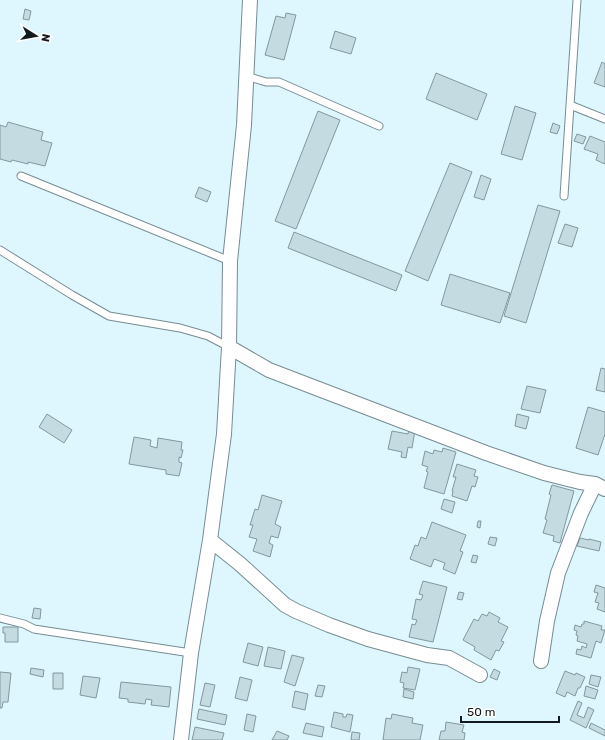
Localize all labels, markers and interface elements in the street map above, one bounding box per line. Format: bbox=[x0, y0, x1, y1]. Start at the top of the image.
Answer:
north arrow bbox=[16, 16, 56, 56]
text: N bbox=[38, 33, 52, 43]
scale bar bbox=[461, 698, 559, 724]
text: 50 m bbox=[467, 705, 495, 719]

